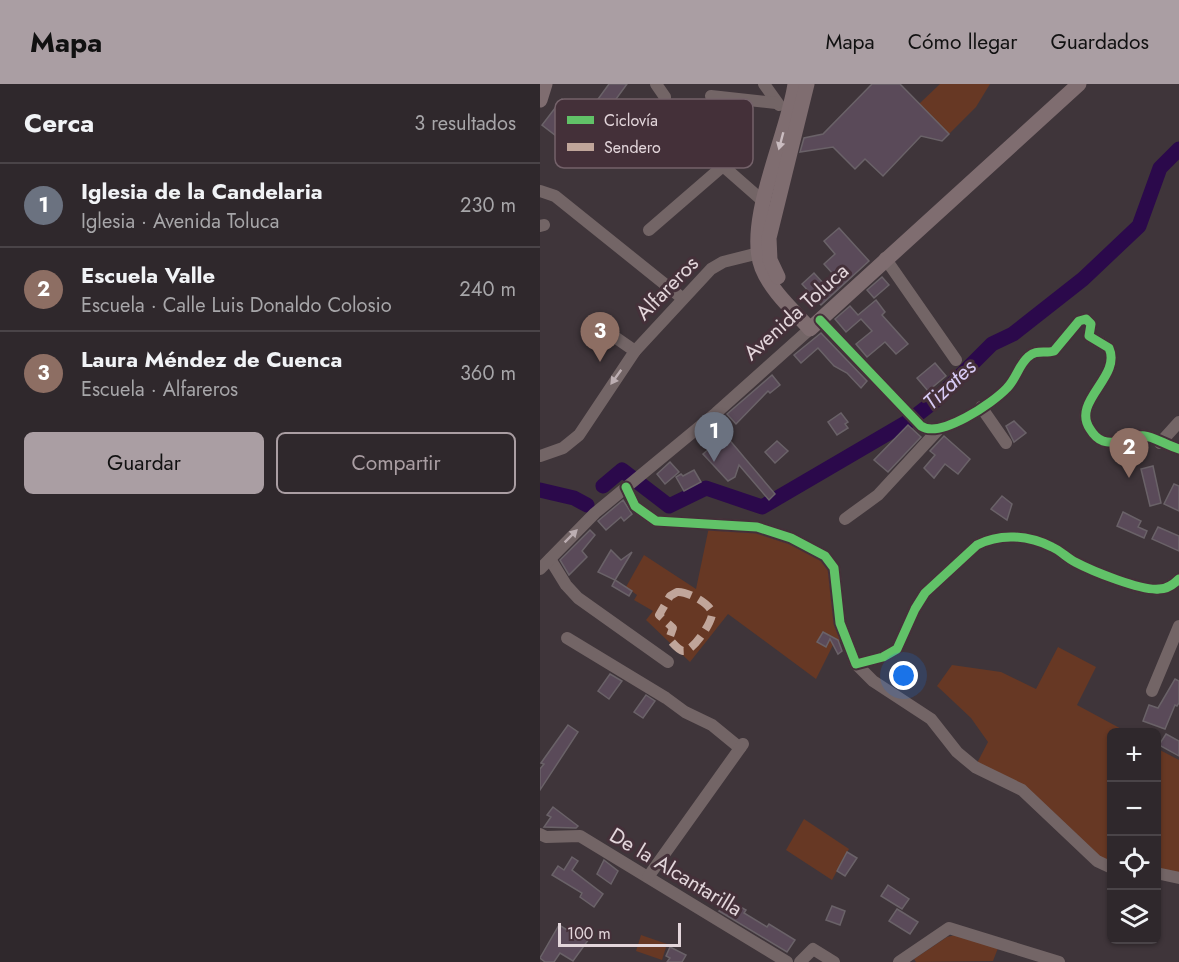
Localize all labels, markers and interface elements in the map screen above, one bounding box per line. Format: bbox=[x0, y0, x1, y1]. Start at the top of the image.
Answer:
text: Mapa bbox=[30, 22, 102, 63]
text: Mapa bbox=[825, 27, 875, 57]
text: Cómo llegar bbox=[908, 27, 1017, 57]
text: Guardados bbox=[1050, 27, 1149, 57]
legend bbox=[555, 99, 753, 168]
text: Cerca bbox=[24, 104, 94, 142]
text: 3 resultados bbox=[414, 109, 516, 138]
text: Ciclovía bbox=[604, 109, 658, 132]
one-way arrow bbox=[776, 132, 785, 150]
text: Sendero bbox=[604, 136, 661, 159]
text: Iglesia de la Candelaria bbox=[81, 175, 323, 207]
text: 1 bbox=[38, 191, 49, 220]
text: 230 m bbox=[460, 191, 516, 220]
text: Iglesia · Avenida Toluca bbox=[81, 207, 279, 236]
street label: Alfareros bbox=[629, 249, 705, 327]
street label: Avenida Toluca bbox=[737, 257, 855, 367]
text: Escuela Valle bbox=[81, 259, 215, 291]
text: 2 bbox=[37, 275, 50, 304]
text: 240 m bbox=[459, 275, 516, 304]
text: Escuela · Calle Luis Donaldo Colosio bbox=[81, 291, 392, 320]
pin: 3 bbox=[580, 312, 620, 362]
text: Laura Méndez de Cuenca bbox=[81, 343, 342, 375]
water label: Tizates bbox=[915, 351, 983, 417]
text: 3 bbox=[37, 359, 50, 388]
text: 360 m bbox=[460, 359, 516, 388]
one-way arrow bbox=[610, 369, 622, 385]
text: Escuela · Alfareros bbox=[81, 375, 238, 404]
pin: 1 bbox=[694, 412, 734, 462]
pin: 2 bbox=[1110, 428, 1148, 478]
button: Guardar bbox=[24, 432, 264, 494]
button: Compartir bbox=[276, 432, 516, 494]
one-way arrow bbox=[564, 530, 578, 544]
your location bbox=[889, 661, 918, 690]
map controls bbox=[1107, 728, 1161, 944]
button: + bbox=[1107, 728, 1161, 782]
button: − bbox=[1107, 782, 1161, 836]
street label: De la Alcantarilla bbox=[604, 821, 748, 923]
button: locate bbox=[1107, 836, 1161, 890]
button: layers bbox=[1107, 890, 1161, 944]
scale bar bbox=[558, 920, 681, 948]
text: 100 m bbox=[567, 922, 611, 945]

